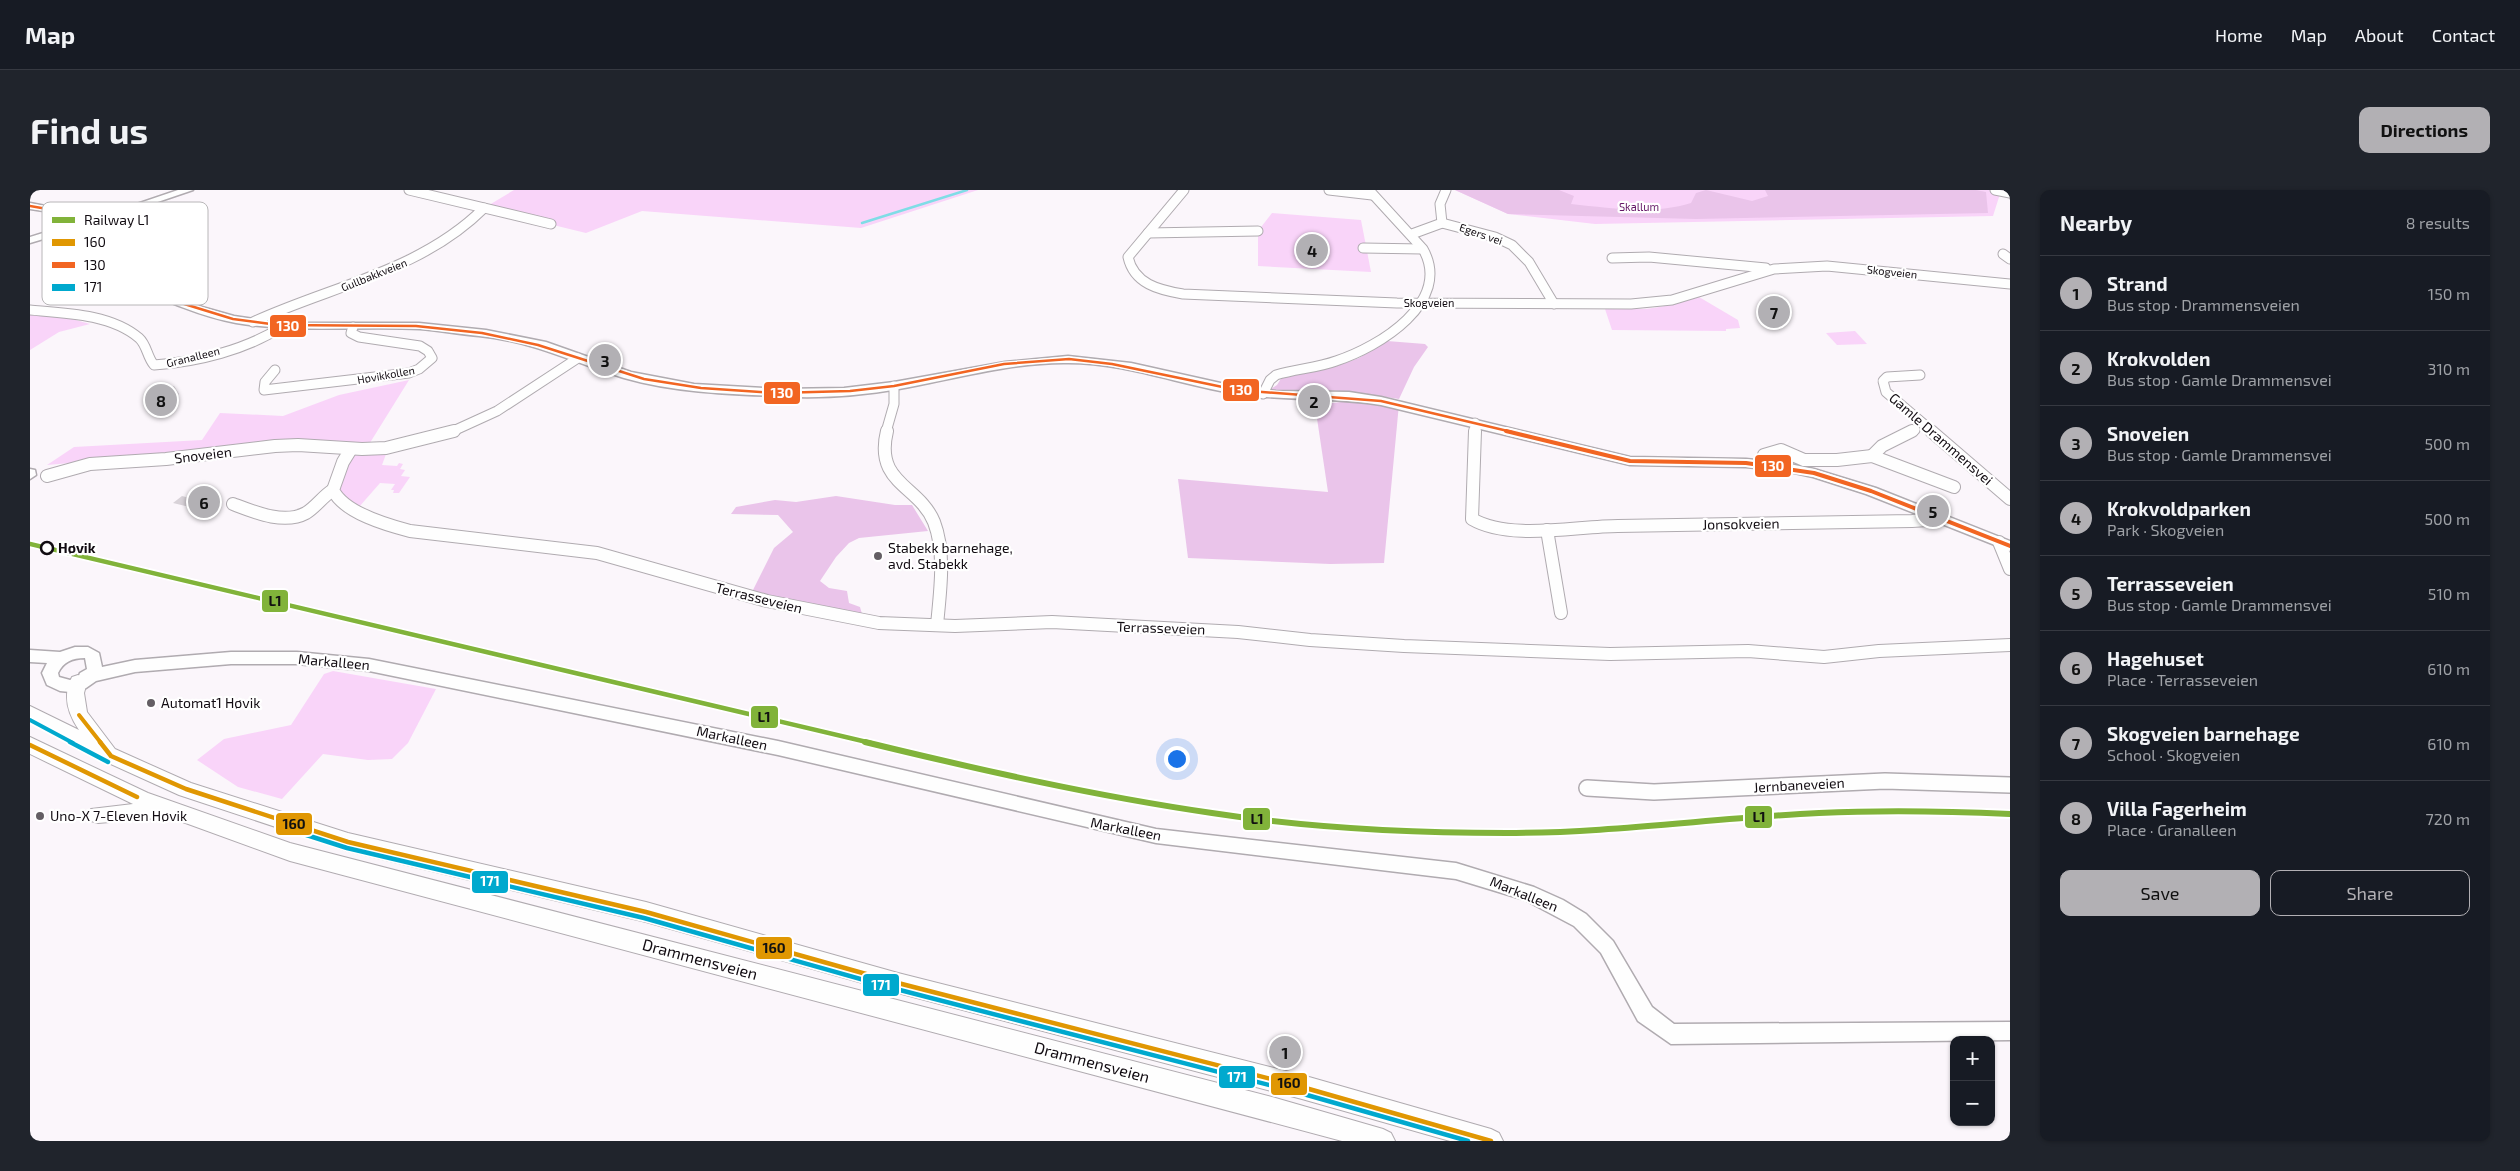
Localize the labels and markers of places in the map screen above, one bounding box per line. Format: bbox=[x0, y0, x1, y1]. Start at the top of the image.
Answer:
pin: 4 bbox=[1296, 231, 1328, 269]
pin: 7 bbox=[1758, 293, 1790, 331]
pin: 3 bbox=[589, 341, 621, 379]
pin: 8 bbox=[145, 381, 177, 419]
pin: 2 bbox=[1298, 382, 1330, 420]
pin: 6 bbox=[188, 483, 220, 521]
pin: 5 bbox=[1917, 492, 1949, 530]
place label: Høvik bbox=[58, 539, 96, 556]
place label: Stabekk barnehage, avd. Stabekk bbox=[888, 539, 1013, 572]
marker: Høvik bbox=[40, 541, 54, 555]
marker: Stabekk barnehage, avd. Stabekk bbox=[872, 550, 884, 562]
place label: Automat1 Høvik bbox=[161, 694, 260, 711]
marker: Automat1 Høvik bbox=[145, 697, 157, 709]
place label: Uno-X 7-Eleven Høvik bbox=[50, 807, 187, 824]
marker: Uno-X 7-Eleven Høvik bbox=[34, 810, 46, 822]
pin: 1 bbox=[1269, 1033, 1301, 1071]

